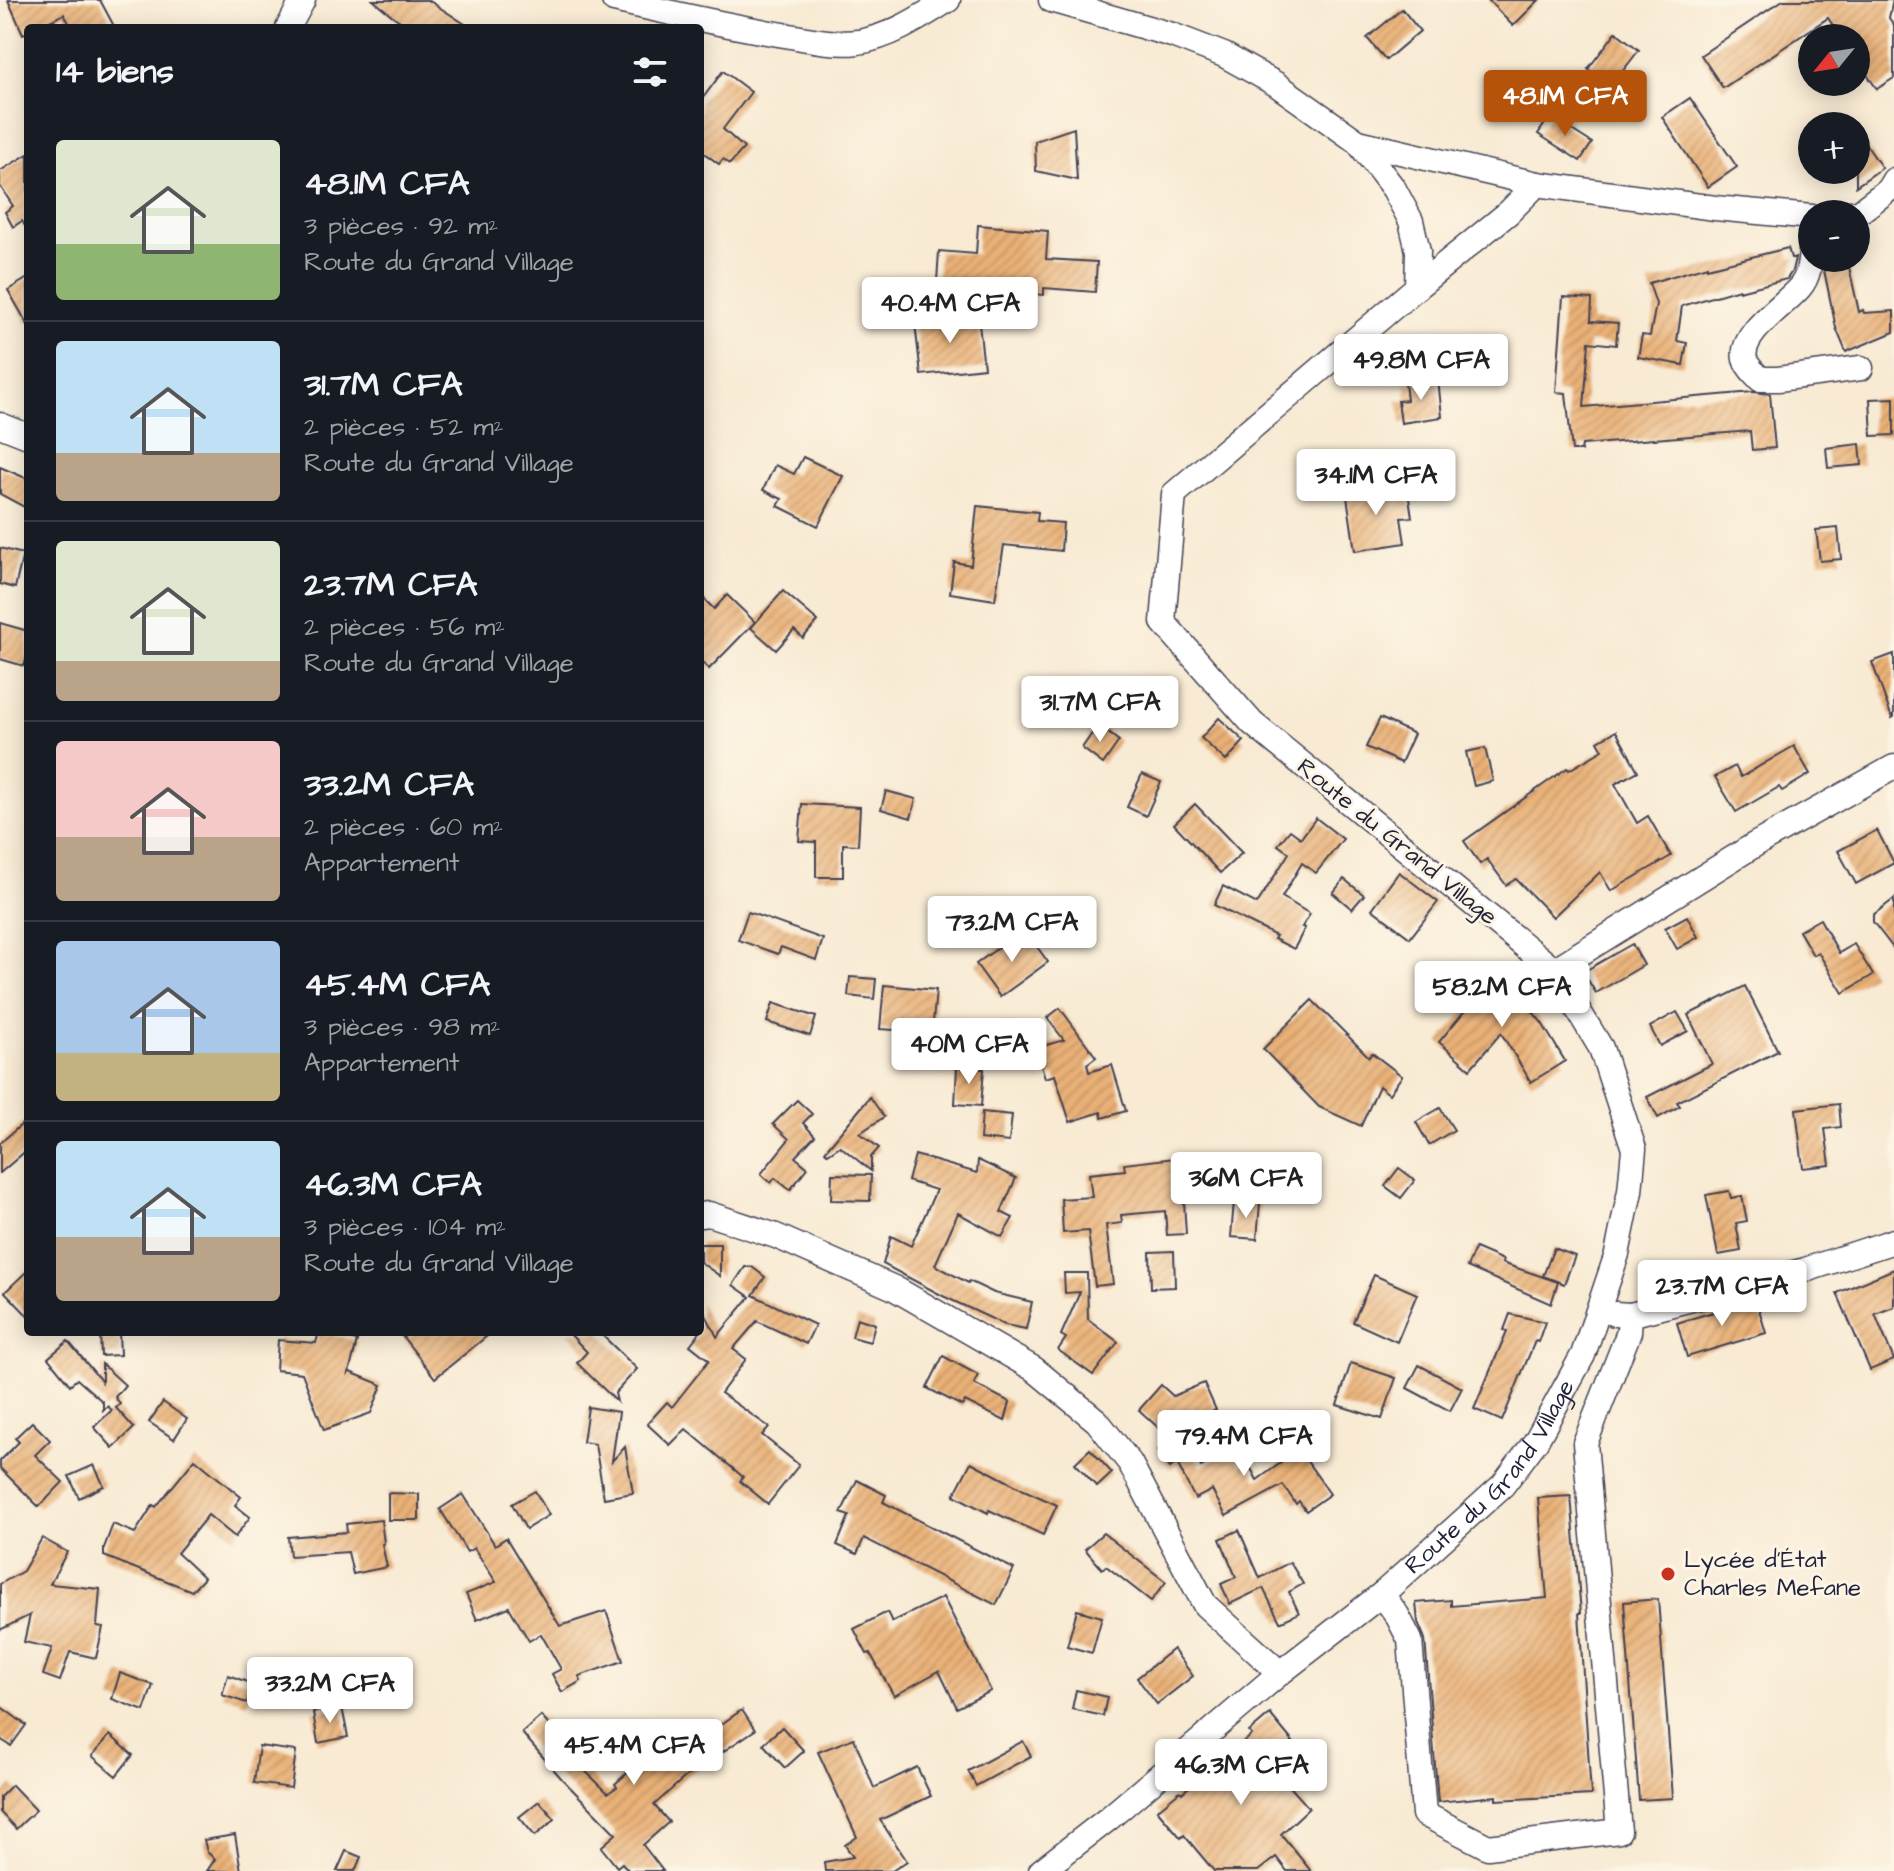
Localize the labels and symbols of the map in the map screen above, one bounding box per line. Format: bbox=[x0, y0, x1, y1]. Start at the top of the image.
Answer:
north arrow bbox=[1798, 24, 1870, 96]
pin: 48.1M CFA bbox=[1473, 70, 1657, 138]
pin: 40.4M CFA bbox=[858, 277, 1042, 345]
pin: 49.8M CFA bbox=[1329, 334, 1513, 402]
pin: 34.1M CFA bbox=[1284, 449, 1468, 517]
pin: 31.7M CFA bbox=[1008, 676, 1192, 744]
street label: Route du Grand Village bbox=[1289, 750, 1504, 934]
pin: 73.2M CFA bbox=[920, 896, 1104, 964]
pin: 58.2M CFA bbox=[1410, 961, 1594, 1029]
pin: 40M CFA bbox=[895, 1018, 1043, 1086]
pin: 36M CFA bbox=[1172, 1152, 1320, 1220]
pin: 23.7M CFA bbox=[1630, 1260, 1814, 1328]
street label: Route du Grand Village bbox=[1397, 1374, 1583, 1583]
pin: 79.4M CFA bbox=[1152, 1410, 1336, 1478]
place label: Lycée d'État Charles Mefane bbox=[1684, 1543, 1861, 1605]
marker: Lycée d'État Charles Mefane bbox=[1659, 1565, 1677, 1583]
pin: 33.2M CFA bbox=[238, 1657, 422, 1725]
pin: 45.4M CFA bbox=[542, 1719, 726, 1787]
pin: 46.3M CFA bbox=[1149, 1739, 1333, 1807]

